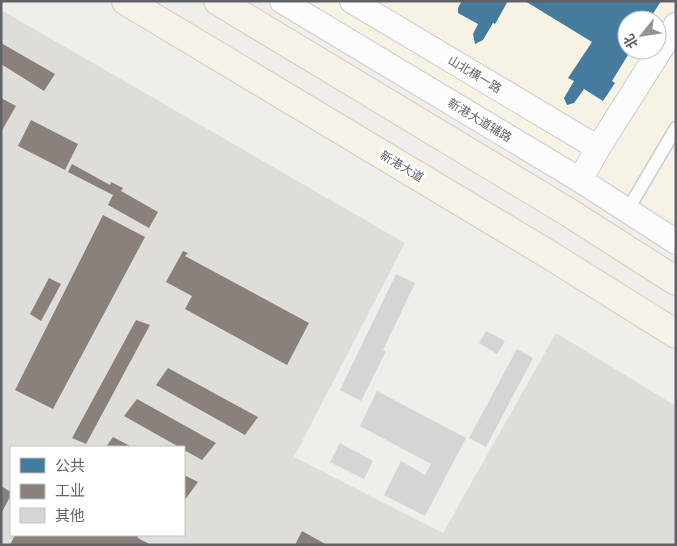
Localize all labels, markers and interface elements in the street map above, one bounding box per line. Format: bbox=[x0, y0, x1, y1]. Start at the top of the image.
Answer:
north arrow bbox=[617, 10, 667, 60]
text: 北 bbox=[618, 30, 643, 53]
street label: 山北横一路 bbox=[444, 50, 506, 98]
street label: 新港大道辅路 bbox=[444, 93, 516, 147]
street label: 新港大道 bbox=[377, 145, 427, 187]
legend bbox=[10, 446, 185, 536]
text: 公共 bbox=[55, 454, 85, 477]
text: 工业 bbox=[55, 479, 85, 502]
text: 其他 bbox=[55, 504, 85, 527]

